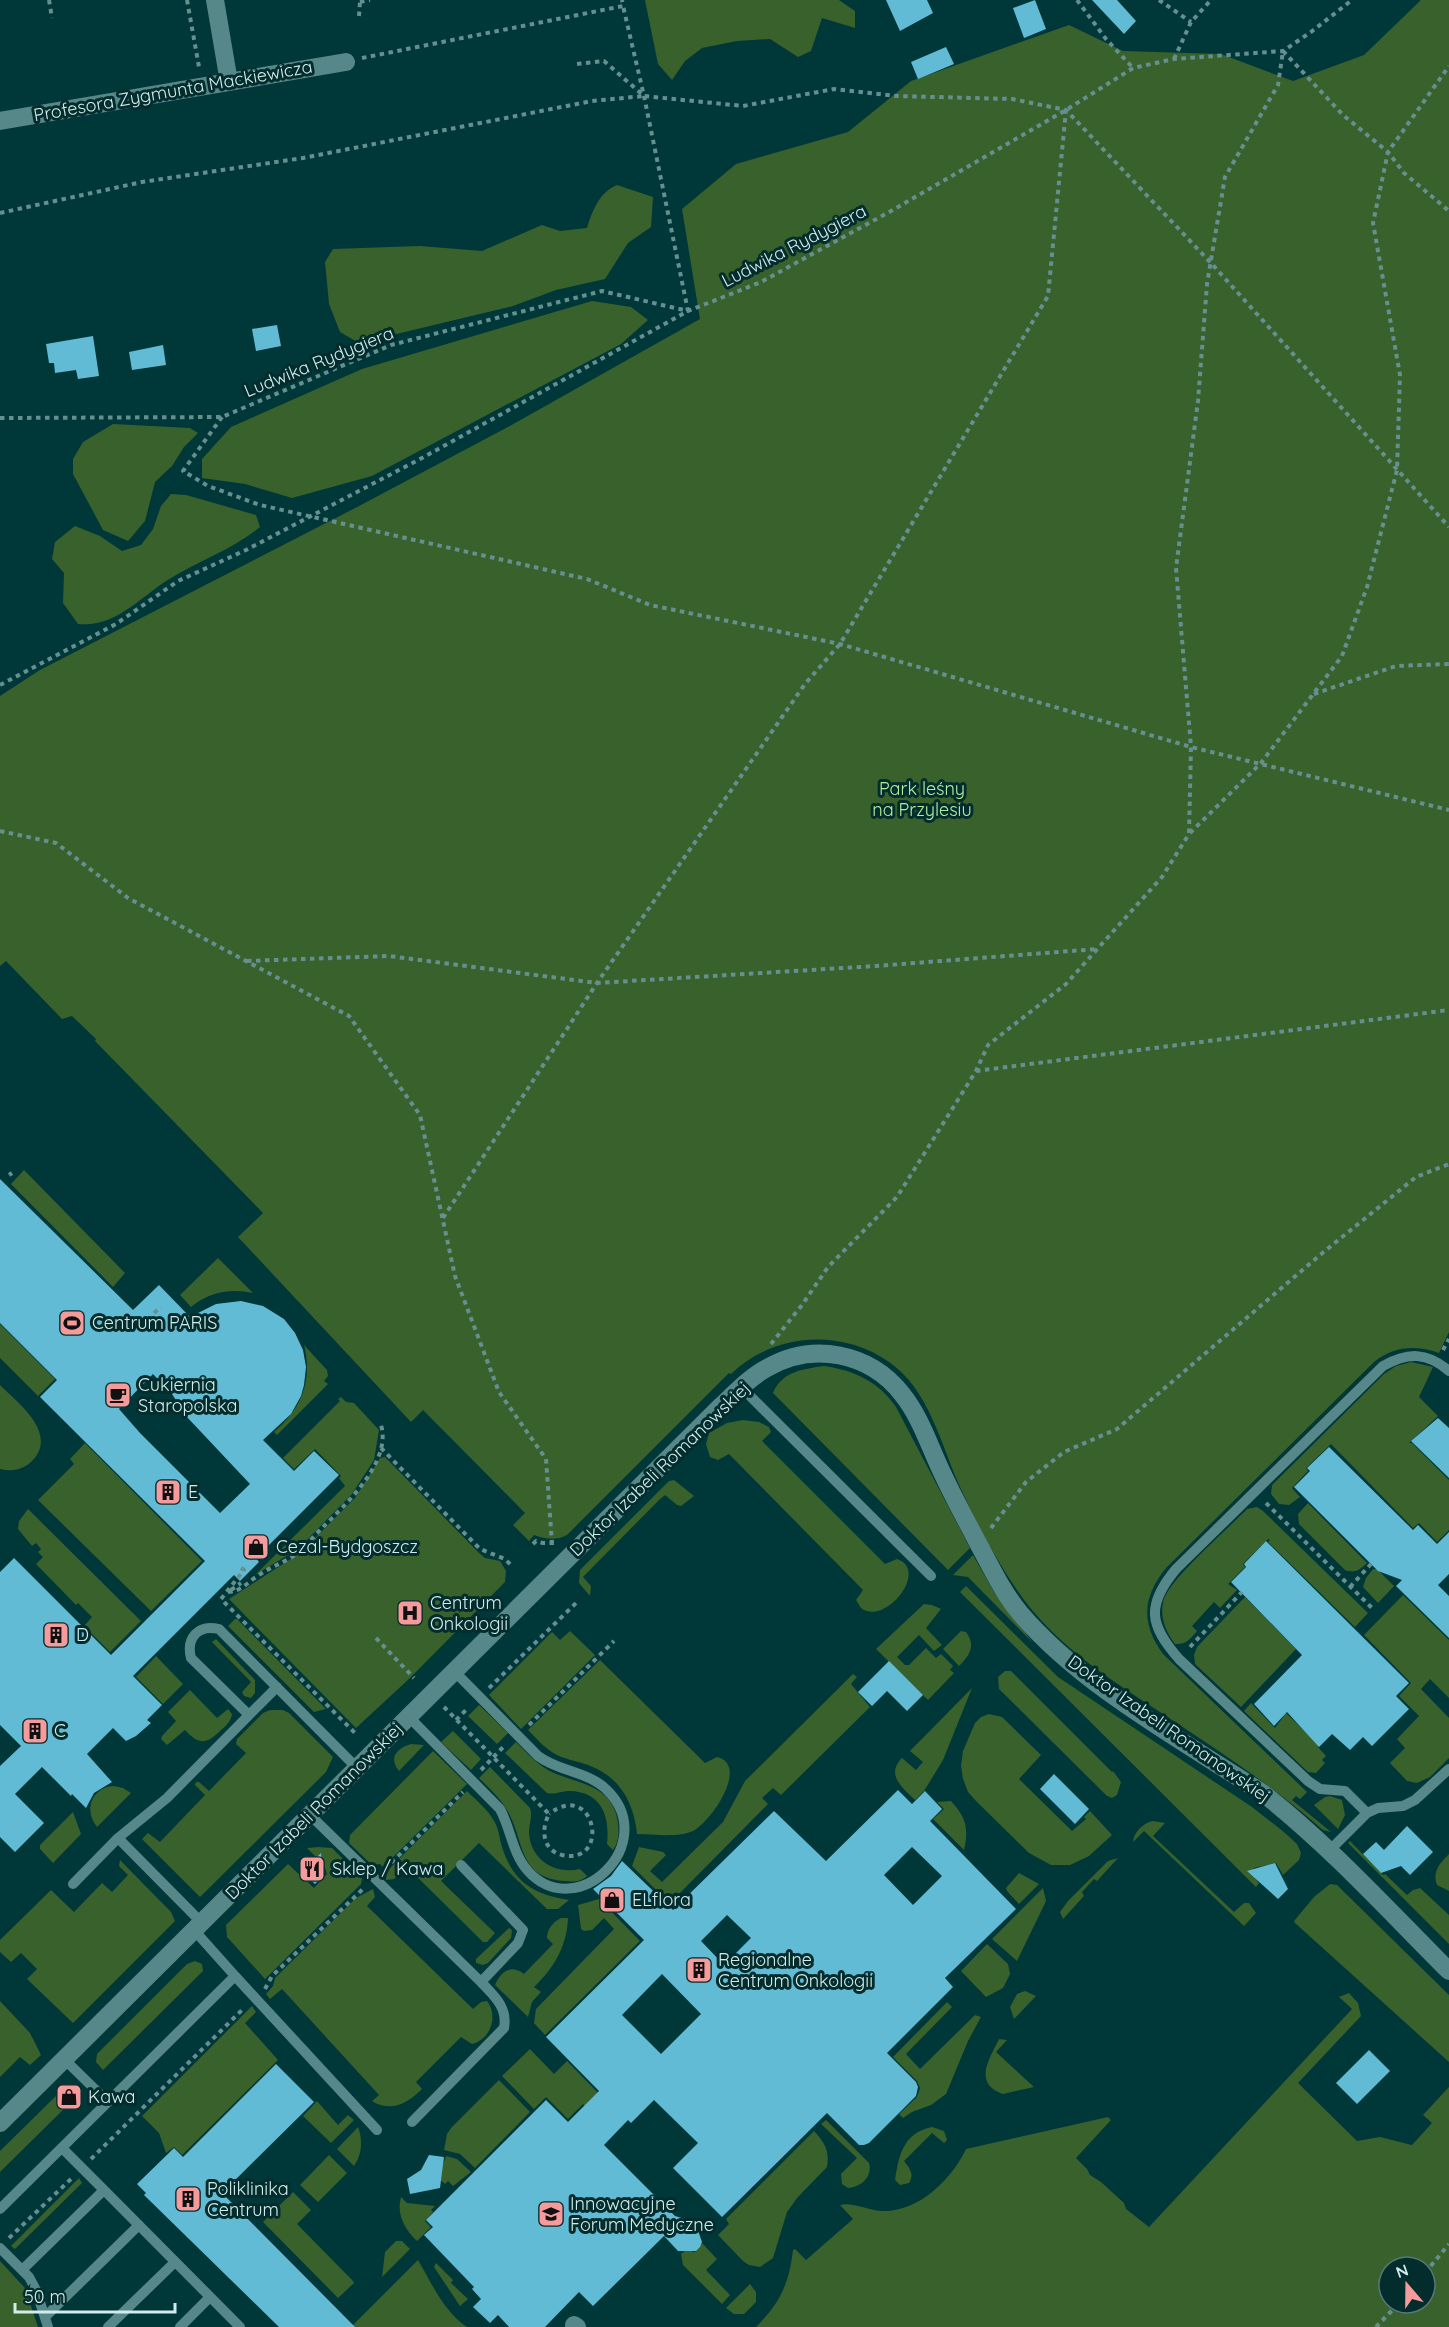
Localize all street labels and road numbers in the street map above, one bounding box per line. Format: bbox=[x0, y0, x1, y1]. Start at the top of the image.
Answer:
street label: Profesora Zygmunta Mackiewicza bbox=[32, 55, 314, 126]
street label: Ludwika Rydygiera bbox=[718, 199, 870, 292]
street label: Ludwika Rydygiera bbox=[241, 321, 397, 402]
street label: Doktor Izabeli Romanowskiej bbox=[565, 1376, 755, 1561]
street label: Doktor Izabeli Romanowskiej bbox=[1064, 1650, 1275, 1807]
street label: Doktor Izabeli Romanowskiej bbox=[220, 1717, 407, 1904]

